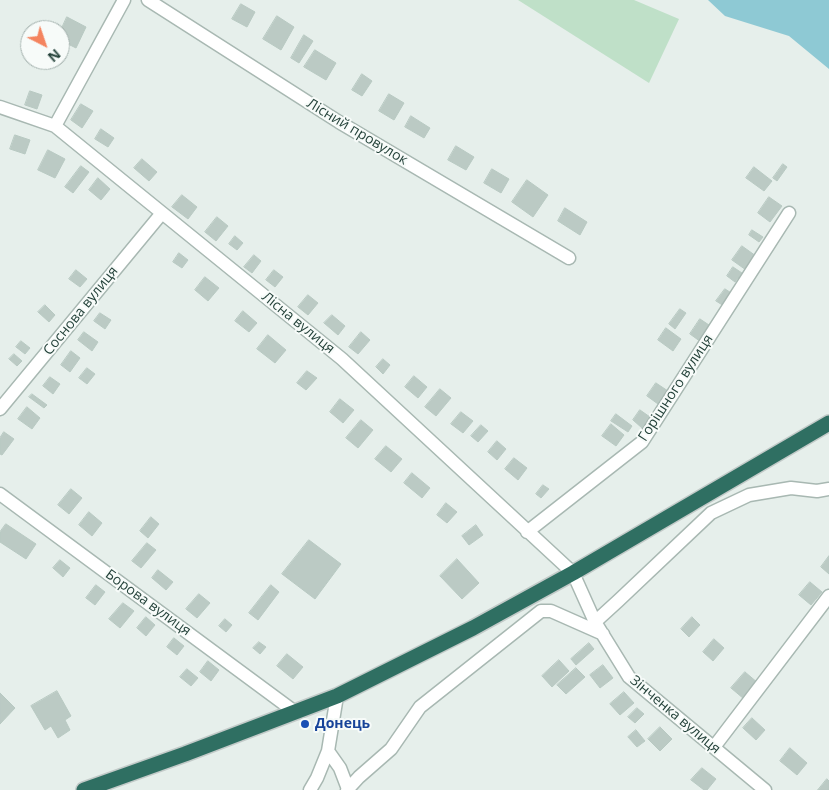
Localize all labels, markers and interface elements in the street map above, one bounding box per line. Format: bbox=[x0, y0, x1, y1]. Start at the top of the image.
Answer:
north arrow bbox=[20, 20, 70, 70]
text: N bbox=[44, 45, 65, 67]
street label: Лісний провулок bbox=[303, 95, 411, 169]
street label: Соснова вулиця bbox=[40, 263, 122, 359]
street label: Лісна вулиця bbox=[258, 289, 338, 357]
street label: Горішного вулиця bbox=[635, 331, 717, 445]
street label: Борова вулиця bbox=[102, 566, 194, 640]
street label: Зінченка вулиця bbox=[626, 672, 724, 758]
place label: Донець bbox=[315, 716, 370, 732]
marker: Донець bbox=[299, 718, 311, 730]

